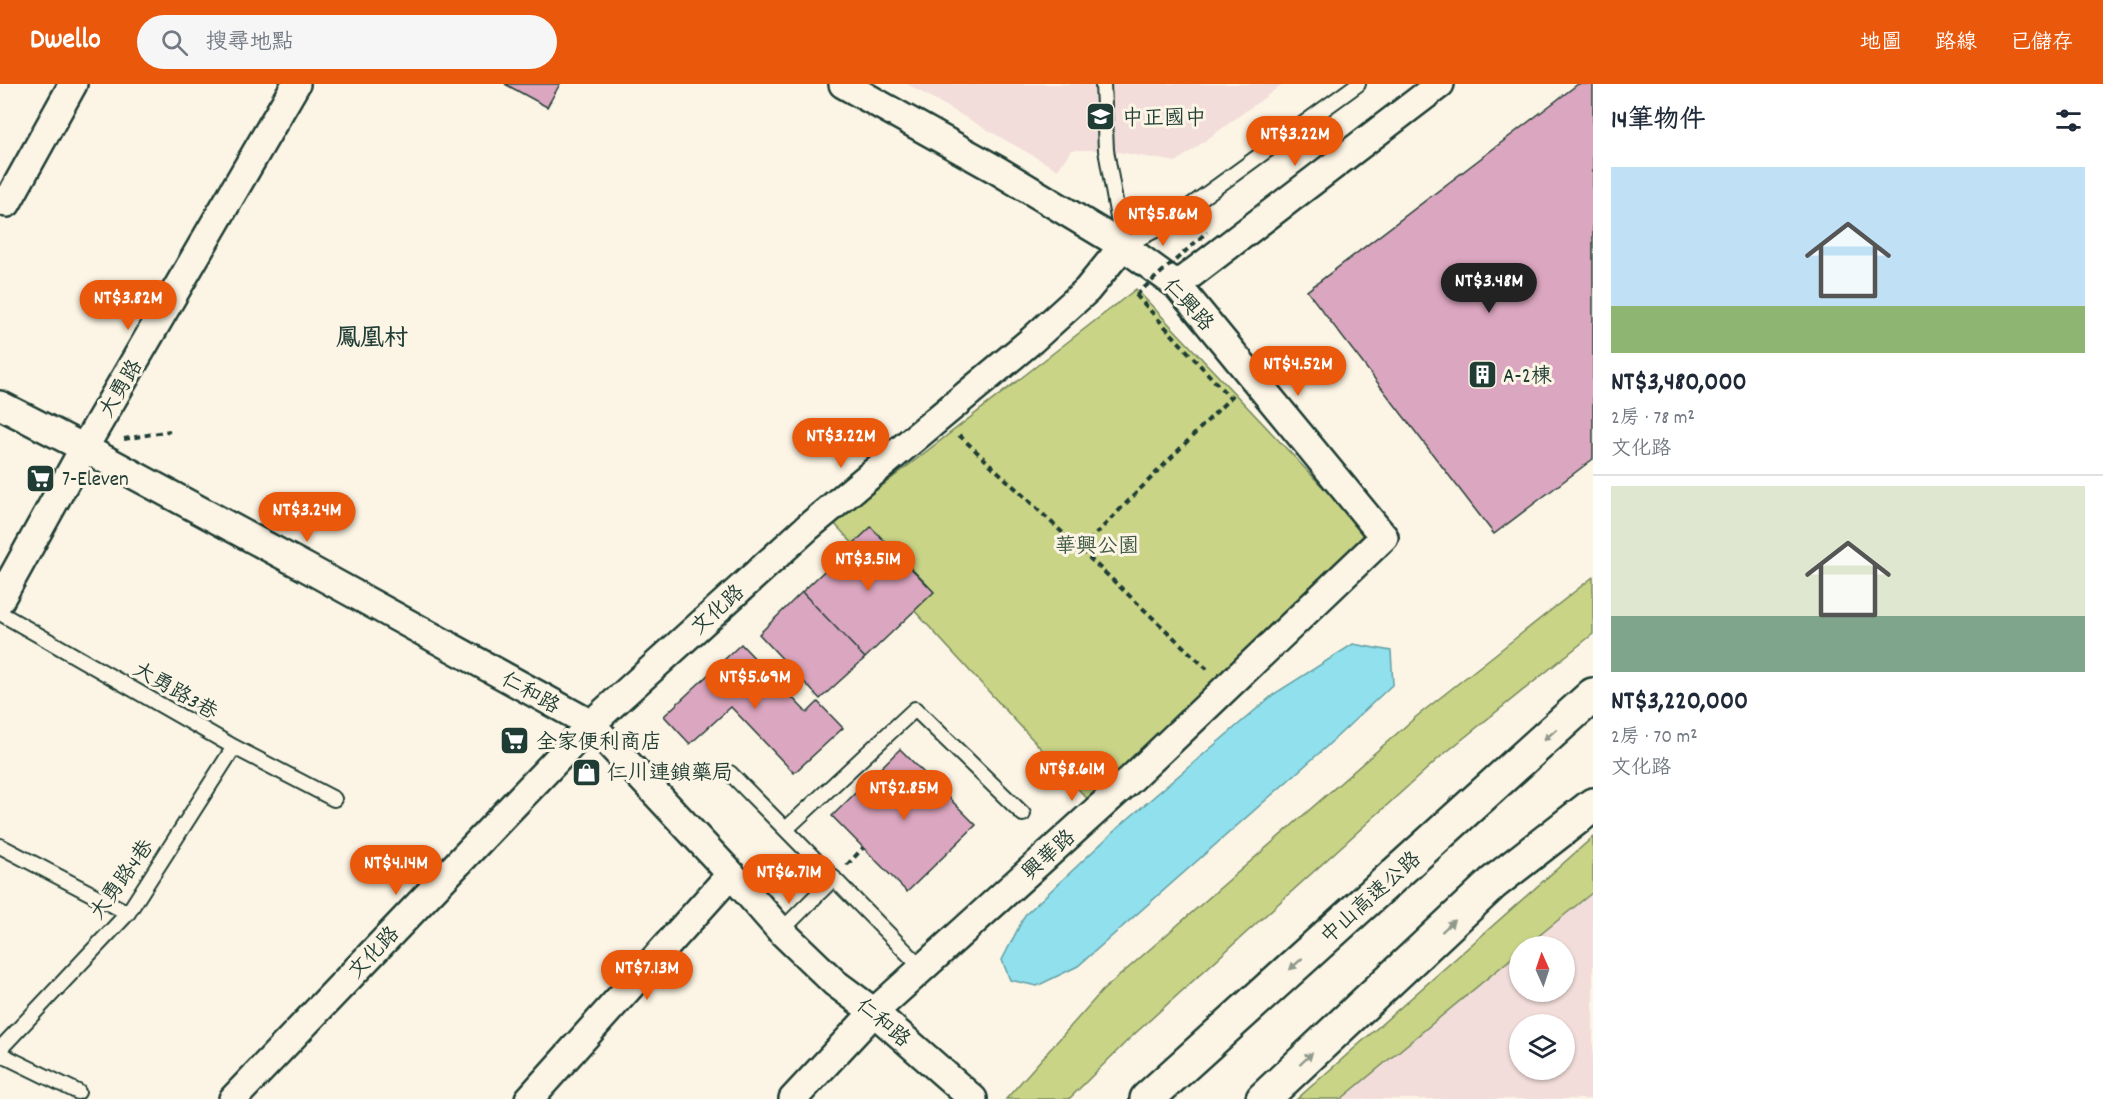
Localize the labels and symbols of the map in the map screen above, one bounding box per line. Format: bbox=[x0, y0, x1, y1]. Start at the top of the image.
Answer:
school or university icon: 中正國中 bbox=[1085, 101, 1117, 133]
place label: 中正國中 bbox=[1122, 105, 1206, 135]
pin: NT$3.22M bbox=[1233, 116, 1357, 167]
pin: NT$5.86M bbox=[1101, 196, 1225, 247]
pin: NT$3.48M bbox=[1427, 263, 1551, 314]
street label: 仁興路 bbox=[1154, 273, 1219, 339]
pin: NT$3.82M bbox=[66, 280, 190, 331]
district label: 鳳凰村 bbox=[336, 323, 408, 357]
pin: NT$4.52M bbox=[1236, 346, 1360, 397]
street label: 大勇路 bbox=[93, 355, 152, 424]
building icon: A-2棟 bbox=[1466, 359, 1498, 391]
place label: A-2棟 bbox=[1503, 363, 1552, 393]
pin: NT$3.22M bbox=[779, 418, 903, 469]
supermarket icon: 7-Eleven bbox=[25, 462, 57, 494]
place label: 7-Eleven bbox=[62, 466, 129, 496]
pin: NT$3.24M bbox=[245, 492, 369, 543]
park label: 華興公園 bbox=[1055, 533, 1139, 563]
pin: NT$3.51M bbox=[806, 541, 930, 592]
street label: 文化路 bbox=[686, 579, 752, 643]
street label: 大勇路3巷 bbox=[127, 656, 222, 729]
pin: NT$5.69M bbox=[693, 659, 817, 710]
street label: 仁和路 bbox=[495, 666, 564, 723]
supermarket icon: 全家便利商店 bbox=[499, 725, 531, 757]
one-way arrow bbox=[1542, 728, 1557, 742]
place label: 全家便利商店 bbox=[536, 729, 662, 759]
pin: NT$8.61M bbox=[1010, 751, 1134, 802]
shop icon: 仁川連鎖藥局 bbox=[570, 756, 602, 788]
place label: 仁川連鎖藥局 bbox=[607, 760, 733, 790]
pin: NT$2.85M bbox=[842, 770, 966, 821]
street label: 興華路 bbox=[1017, 824, 1083, 888]
street label: 大勇路4巷 bbox=[84, 834, 163, 927]
pin: NT$4.14M bbox=[334, 845, 458, 896]
street label: 中山高速公路 bbox=[1315, 846, 1429, 953]
pin: NT$6.71M bbox=[727, 854, 851, 905]
one-way arrow bbox=[1441, 919, 1455, 933]
street label: 文化路 bbox=[342, 921, 408, 987]
north arrow bbox=[1509, 936, 1575, 1002]
pin: NT$7.13M bbox=[585, 950, 709, 1001]
one-way arrow bbox=[1288, 957, 1303, 971]
street label: 仁和路 bbox=[848, 993, 916, 1056]
one-way arrow bbox=[1298, 1053, 1313, 1066]

